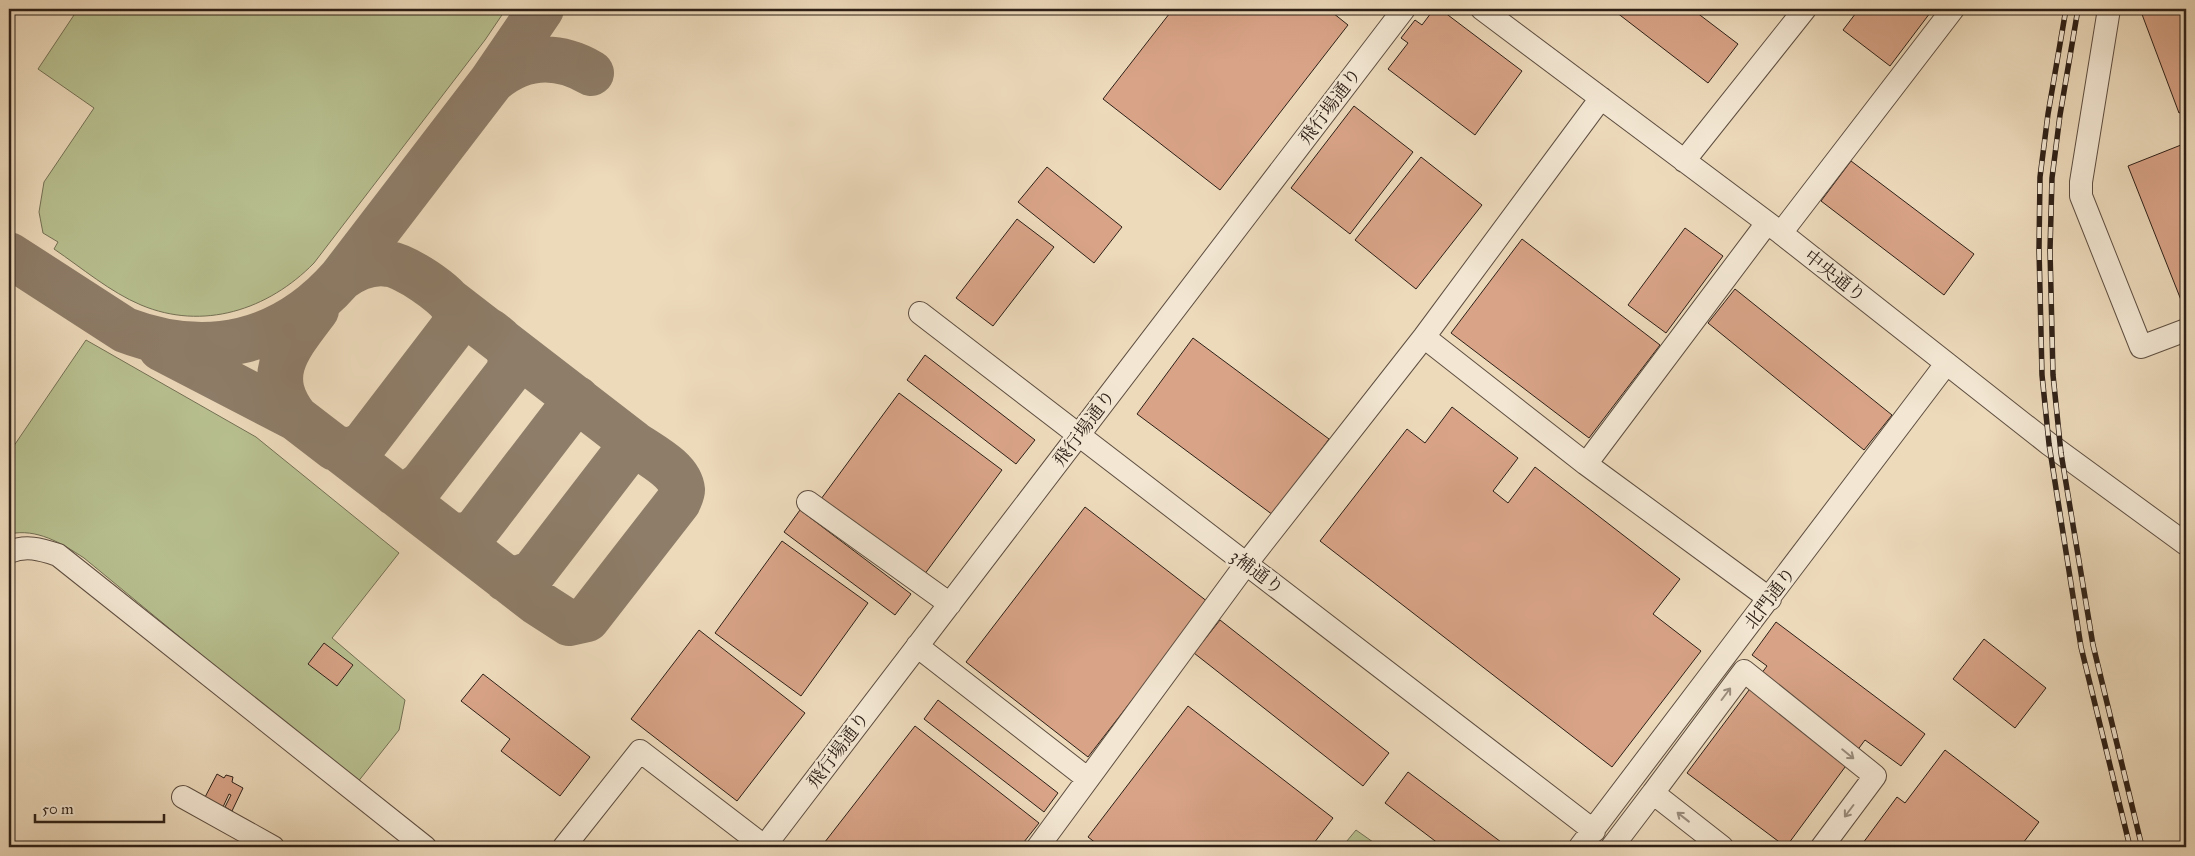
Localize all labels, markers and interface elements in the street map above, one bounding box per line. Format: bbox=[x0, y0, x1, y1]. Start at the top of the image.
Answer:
street label: 飛行場通り bbox=[1294, 63, 1366, 149]
street label: 中央通り bbox=[1800, 245, 1870, 307]
street label: 飛行場通り bbox=[1048, 385, 1120, 471]
street label: 3補通り bbox=[1226, 545, 1288, 599]
street label: 北門通り bbox=[1740, 563, 1800, 633]
one-way arrow bbox=[1721, 688, 1732, 701]
street label: 飛行場通り bbox=[802, 707, 874, 793]
one-way arrow bbox=[1841, 748, 1854, 759]
scale bar bbox=[35, 791, 164, 823]
text: 50 m bbox=[42, 800, 74, 818]
one-way arrow bbox=[1844, 804, 1854, 818]
one-way arrow bbox=[1677, 812, 1690, 823]

